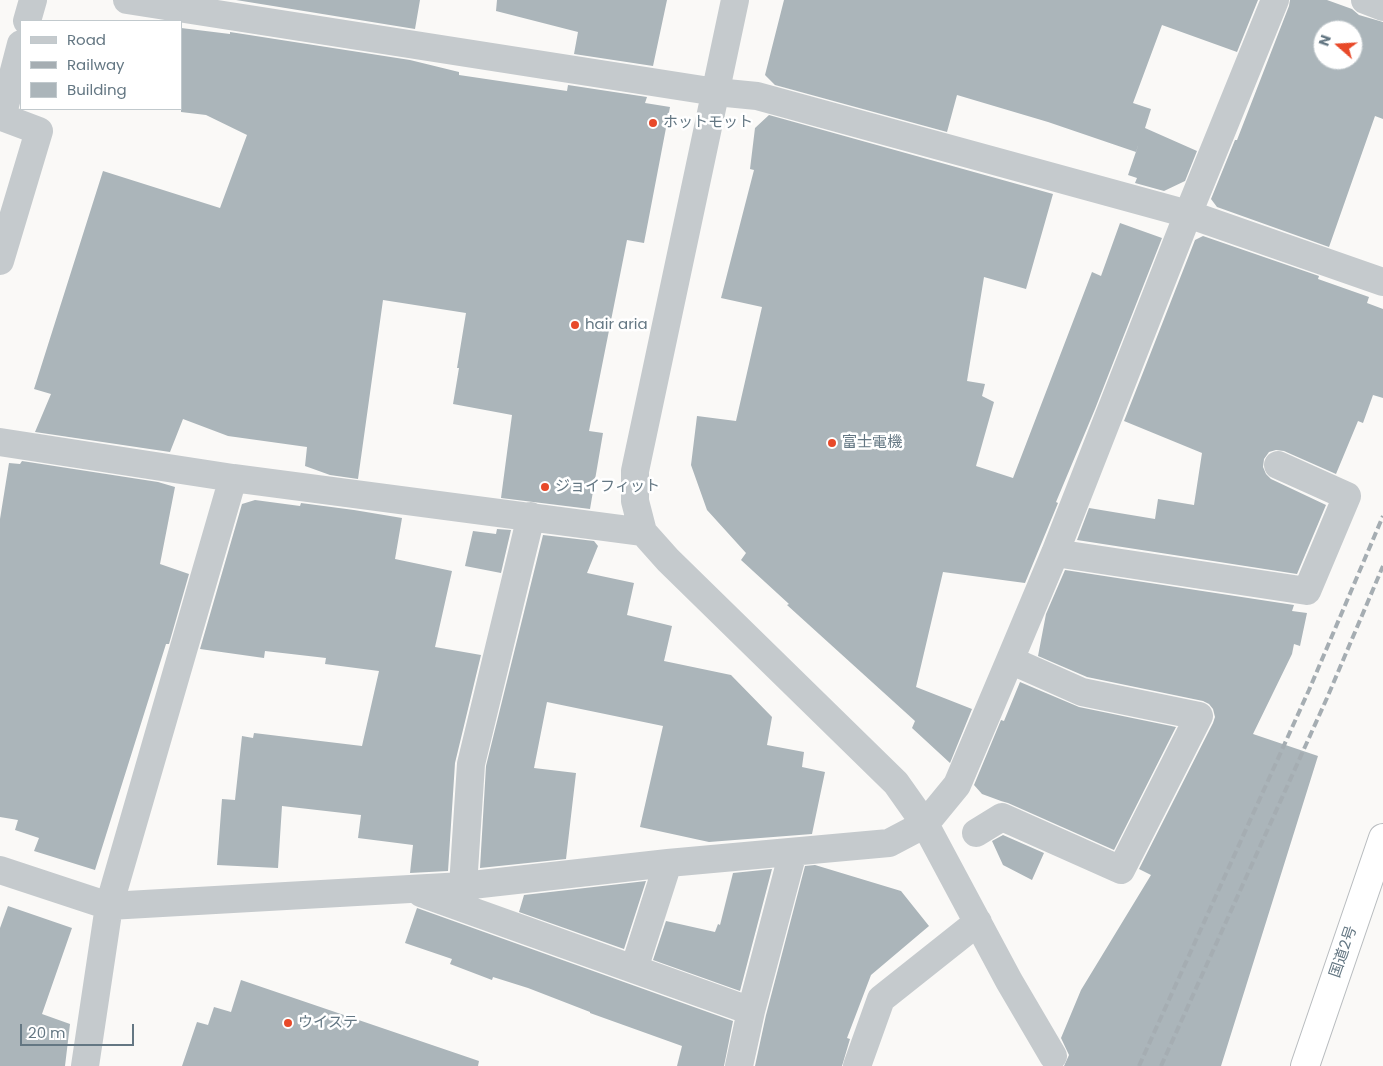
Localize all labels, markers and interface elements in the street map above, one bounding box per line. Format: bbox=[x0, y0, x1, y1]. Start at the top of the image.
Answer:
legend bbox=[20, 20, 182, 110]
north arrow bbox=[1313, 20, 1363, 70]
text: Road bbox=[67, 29, 106, 50]
text: N bbox=[1314, 32, 1336, 49]
text: Railway bbox=[67, 54, 125, 75]
text: Building bbox=[67, 79, 127, 100]
place label: ホットモット bbox=[663, 114, 753, 132]
marker: ホットモット bbox=[647, 117, 659, 129]
place label: hair aria bbox=[585, 316, 648, 334]
marker: hair aria bbox=[569, 319, 581, 331]
place label: 富士電機 bbox=[842, 434, 902, 452]
marker: 富士電機 bbox=[826, 437, 838, 449]
place label: ジョイフィット bbox=[555, 478, 660, 496]
marker: ジョイフィット bbox=[539, 481, 551, 493]
street label: 国道2号 bbox=[1327, 924, 1361, 980]
scale bar bbox=[22, 1014, 136, 1046]
place label: ウイステ bbox=[298, 1014, 358, 1032]
marker: ウイステ bbox=[282, 1017, 294, 1029]
text: 20 m bbox=[28, 1022, 66, 1043]

